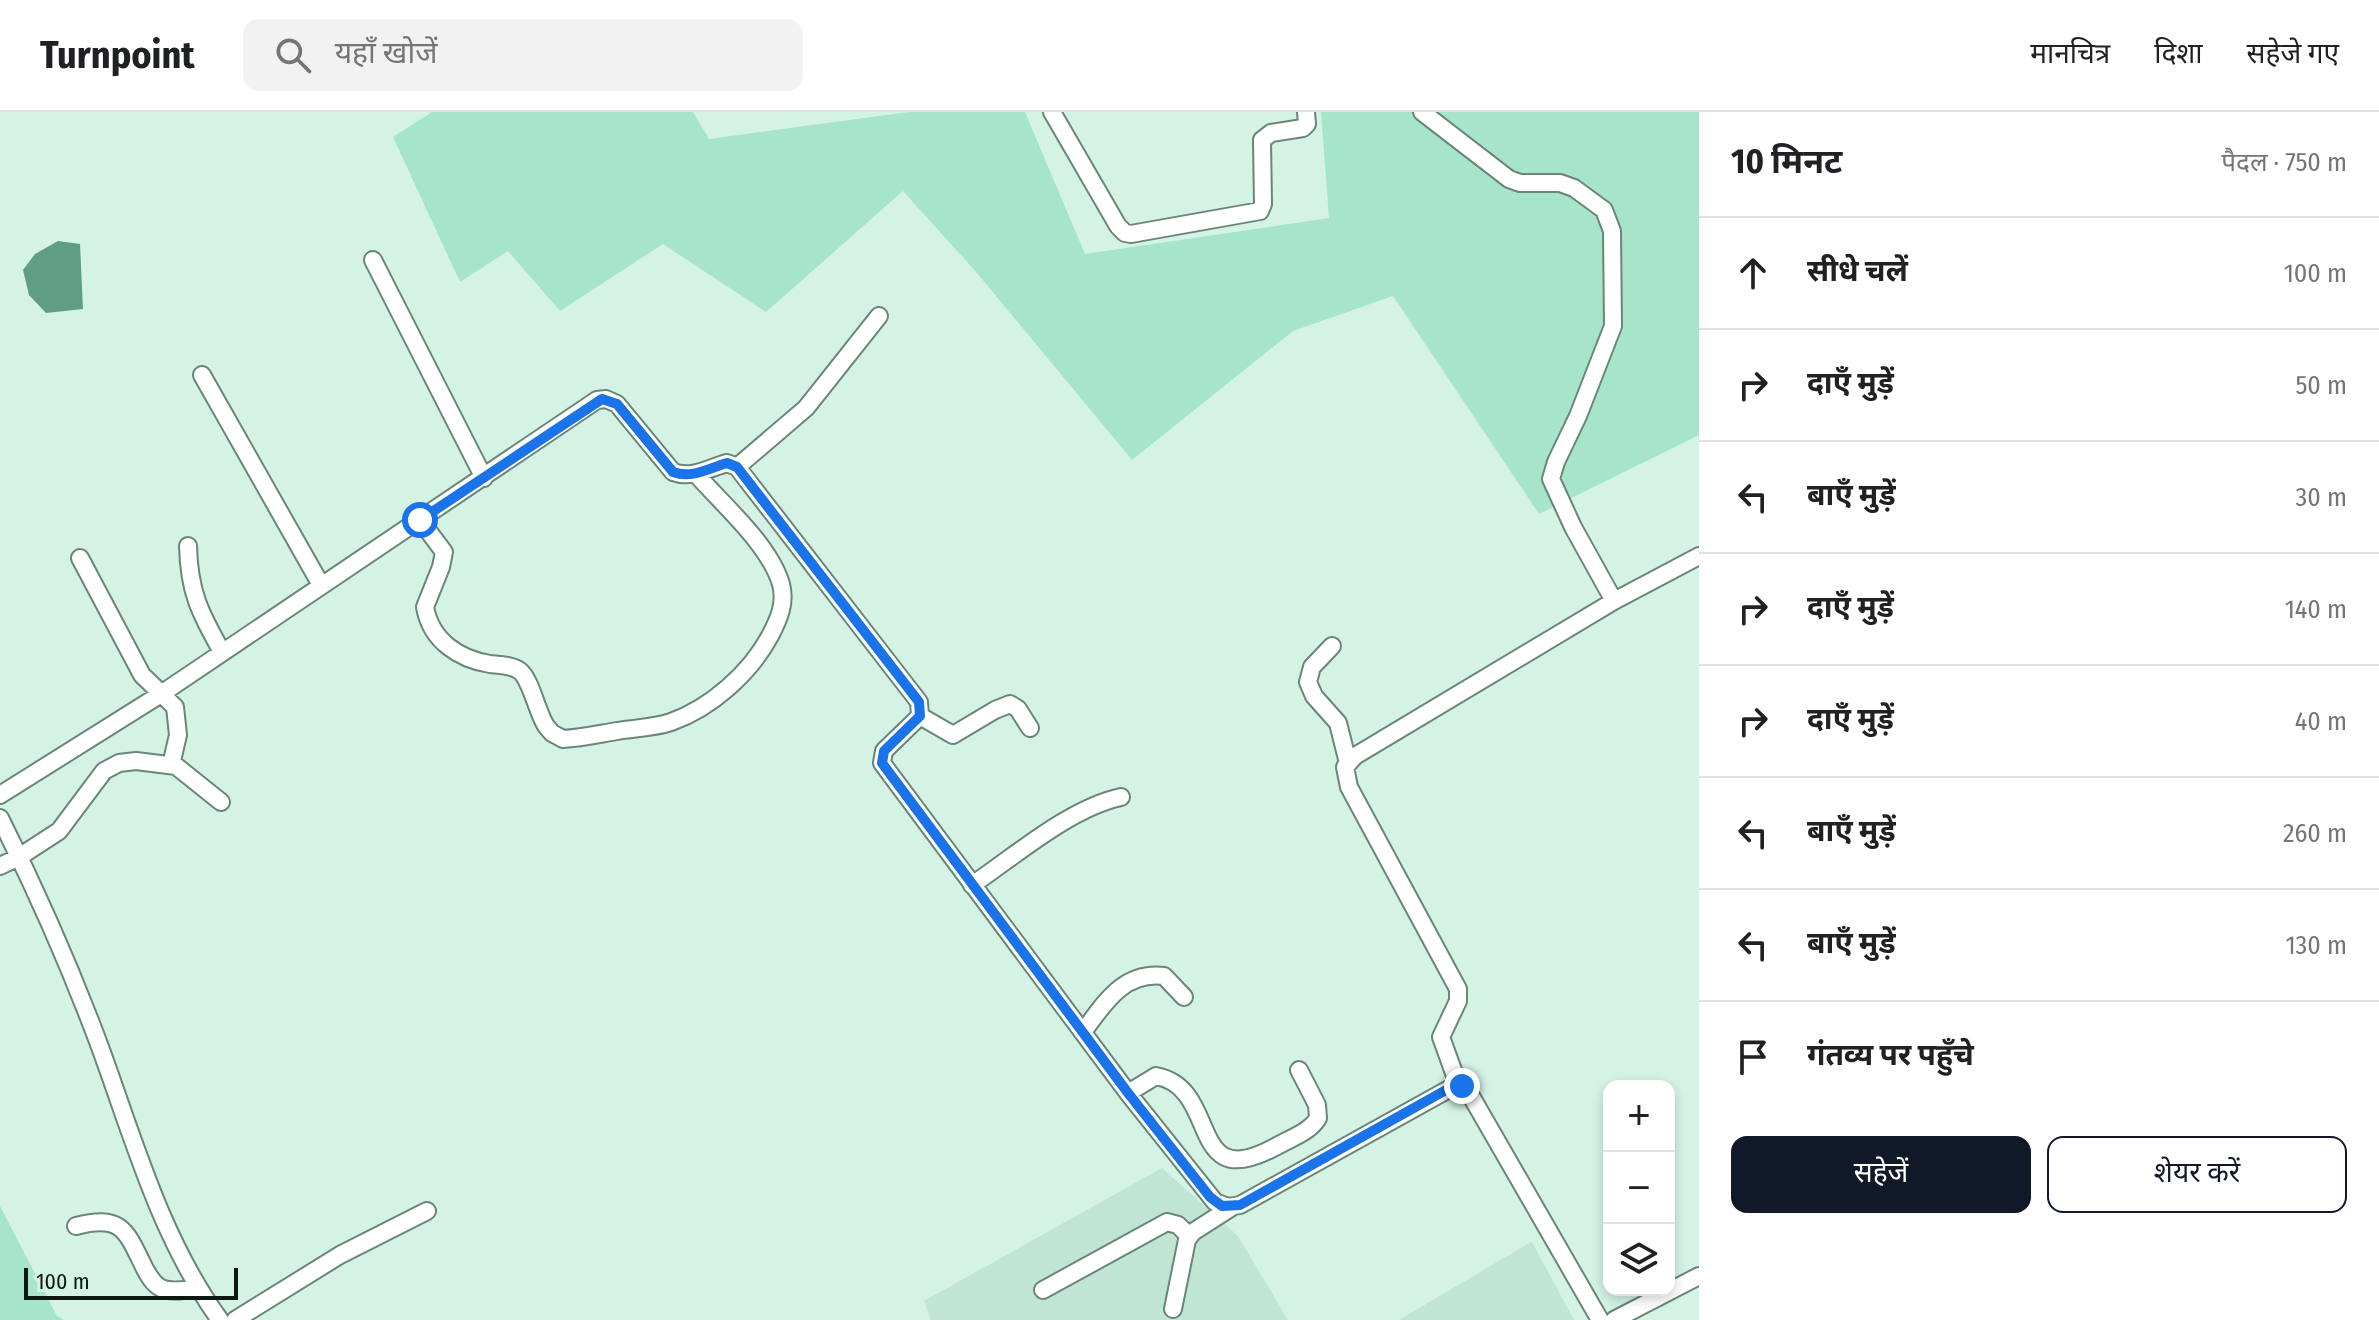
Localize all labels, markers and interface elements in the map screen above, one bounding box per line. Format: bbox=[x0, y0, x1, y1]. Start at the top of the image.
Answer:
search box bbox=[243, 19, 803, 91]
text: Turnpoint bbox=[40, 32, 195, 78]
icon: search bbox=[271, 33, 315, 77]
text: यहाँ खोजें bbox=[335, 35, 437, 71]
text: मानचित्र bbox=[2030, 37, 2110, 70]
text: दिशा bbox=[2154, 37, 2203, 70]
text: सहेजे गए bbox=[2247, 37, 2339, 70]
text: 10 मिनट bbox=[1731, 141, 1842, 182]
text: पैदल · 750 m bbox=[2221, 147, 2347, 178]
icon: ahead bbox=[1731, 251, 1775, 295]
text: सीधे चलें bbox=[1807, 253, 1908, 289]
text: 100 m bbox=[2284, 258, 2347, 289]
icon: right bbox=[1731, 363, 1775, 407]
text: दाएँ मुड़ें bbox=[1807, 365, 1894, 401]
text: 50 m bbox=[2295, 370, 2347, 401]
icon: left bbox=[1731, 475, 1775, 519]
text: बाएँ मुड़ें bbox=[1807, 477, 1896, 513]
text: 30 m bbox=[2296, 482, 2347, 513]
route start bbox=[402, 502, 438, 538]
icon: right bbox=[1731, 587, 1775, 631]
text: दाएँ मुड़ें bbox=[1807, 589, 1894, 625]
text: 140 m bbox=[2285, 594, 2347, 625]
icon: right bbox=[1731, 699, 1775, 743]
text: दाएँ मुड़ें bbox=[1807, 701, 1894, 737]
text: 40 m bbox=[2295, 706, 2347, 737]
icon: left bbox=[1731, 811, 1775, 855]
text: बाएँ मुड़ें bbox=[1807, 813, 1896, 849]
text: 260 m bbox=[2283, 818, 2347, 849]
icon: left bbox=[1731, 923, 1775, 967]
text: बाएँ मुड़ें bbox=[1807, 925, 1896, 961]
text: 130 m bbox=[2285, 930, 2347, 961]
icon: arrive bbox=[1731, 1035, 1775, 1079]
text: गंतव्य पर पहुँचे bbox=[1807, 1037, 1974, 1073]
route end bbox=[1444, 1068, 1480, 1104]
map controls bbox=[1603, 1080, 1675, 1296]
button: + bbox=[1603, 1080, 1675, 1152]
button: सहेजें bbox=[1731, 1136, 2031, 1213]
button: शेयर करें bbox=[2047, 1136, 2347, 1213]
button: − bbox=[1603, 1152, 1675, 1224]
button: layers bbox=[1603, 1224, 1675, 1296]
scale bar bbox=[24, 1264, 238, 1300]
text: 100 m bbox=[36, 1268, 90, 1295]

